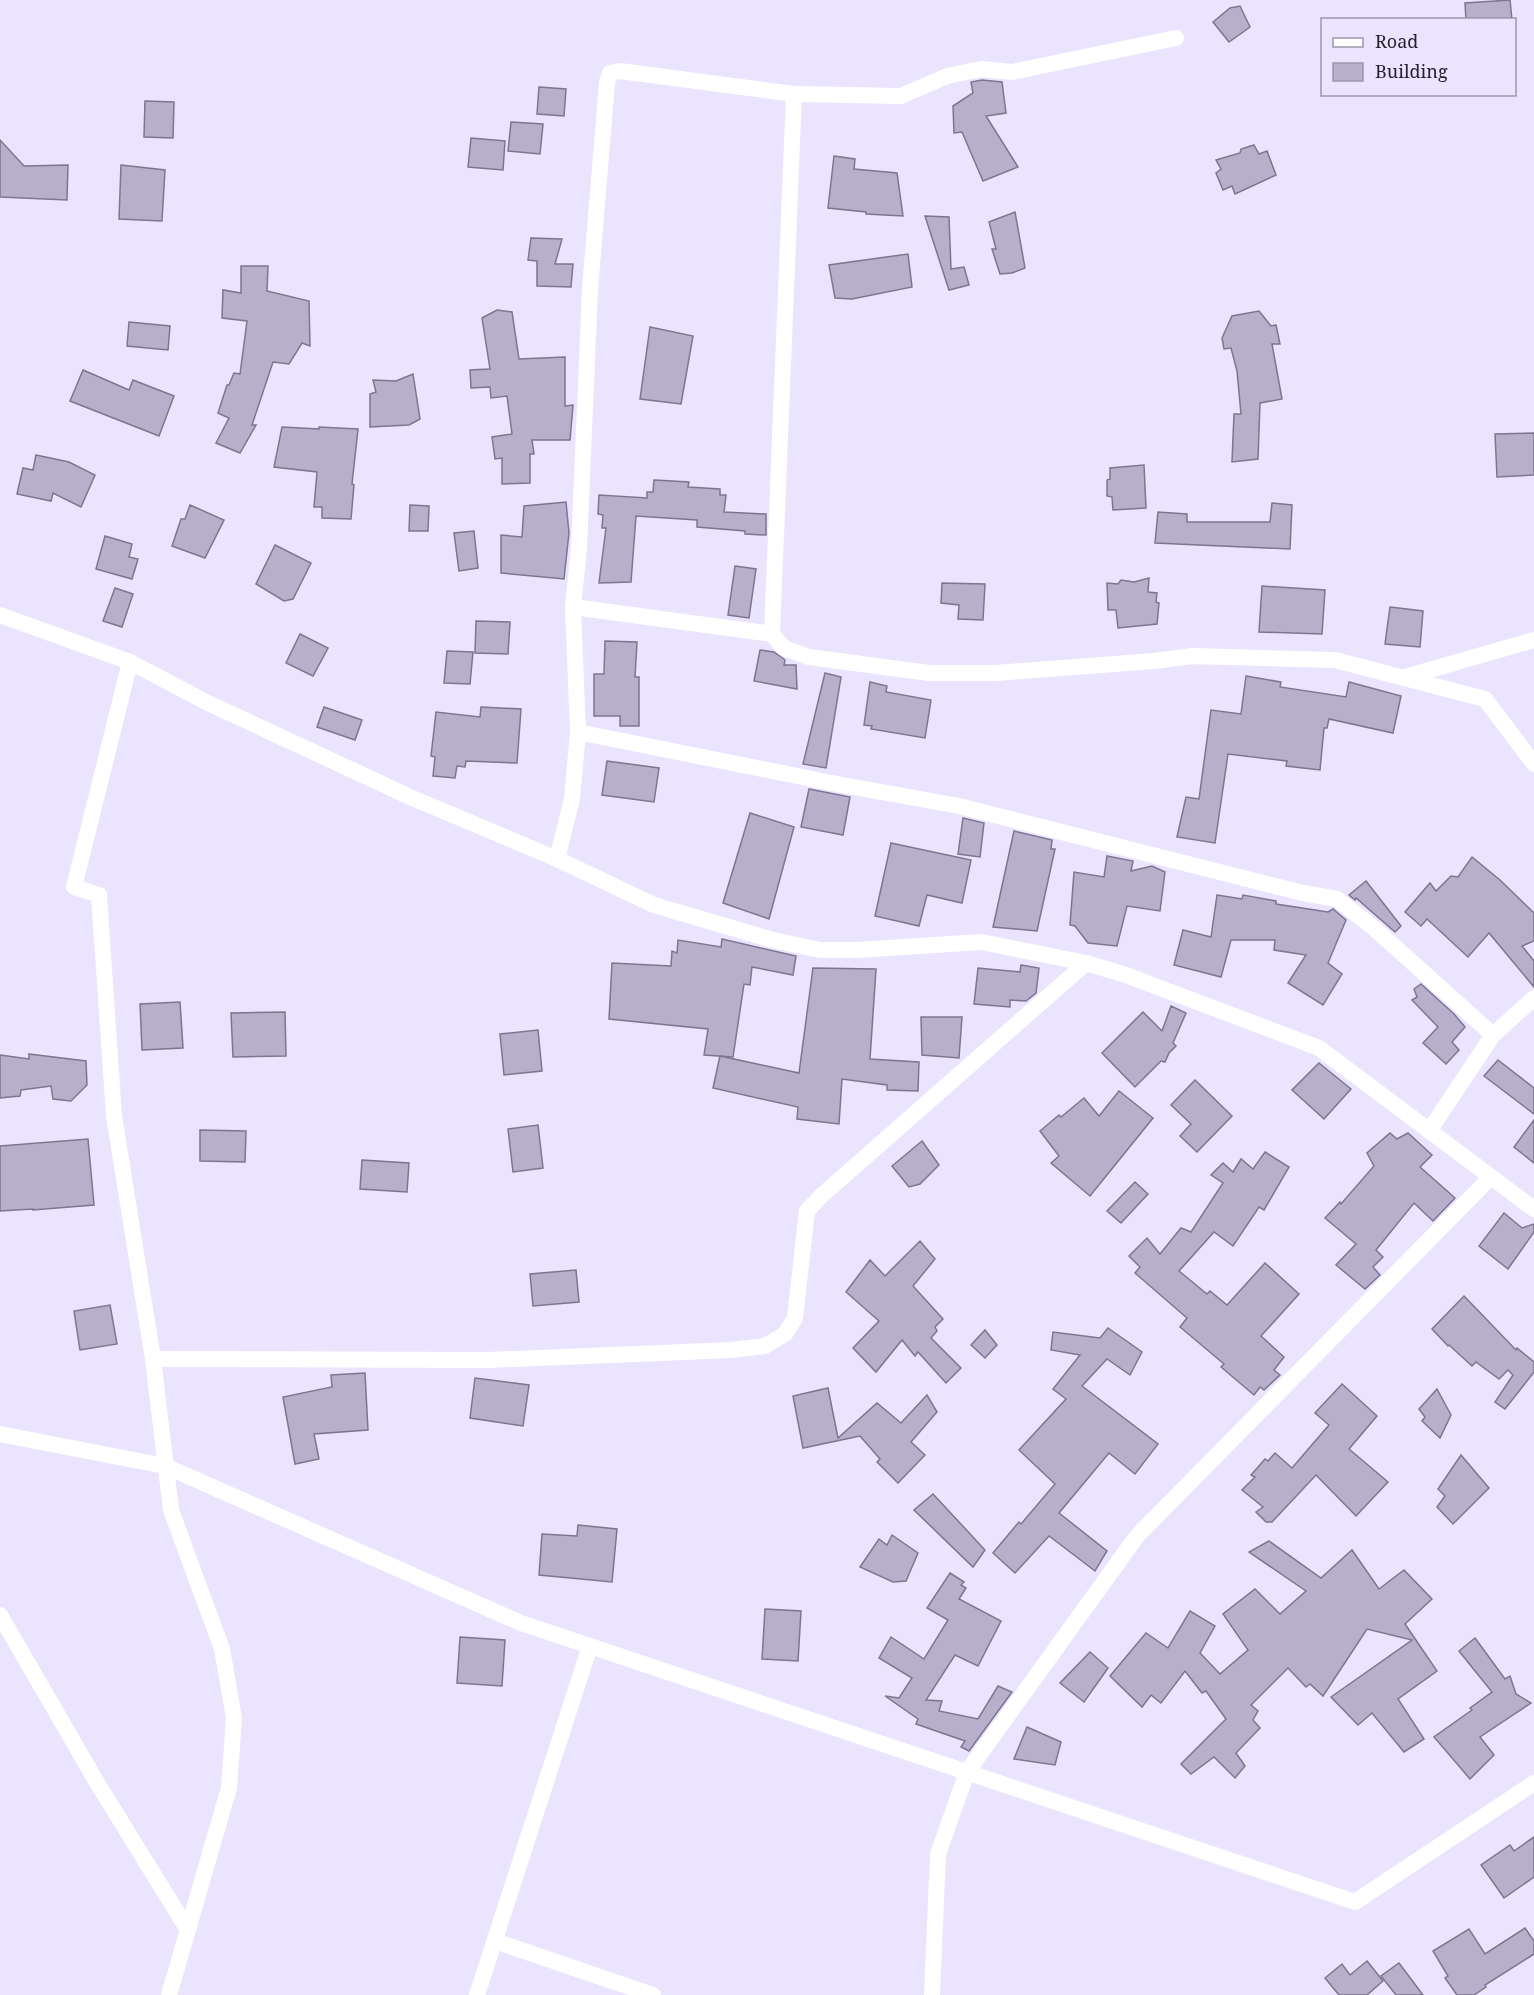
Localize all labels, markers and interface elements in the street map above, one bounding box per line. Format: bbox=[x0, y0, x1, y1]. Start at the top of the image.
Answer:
legend bbox=[1321, 18, 1516, 96]
text: Road bbox=[1375, 29, 1418, 53]
text: Building bbox=[1375, 59, 1448, 83]

